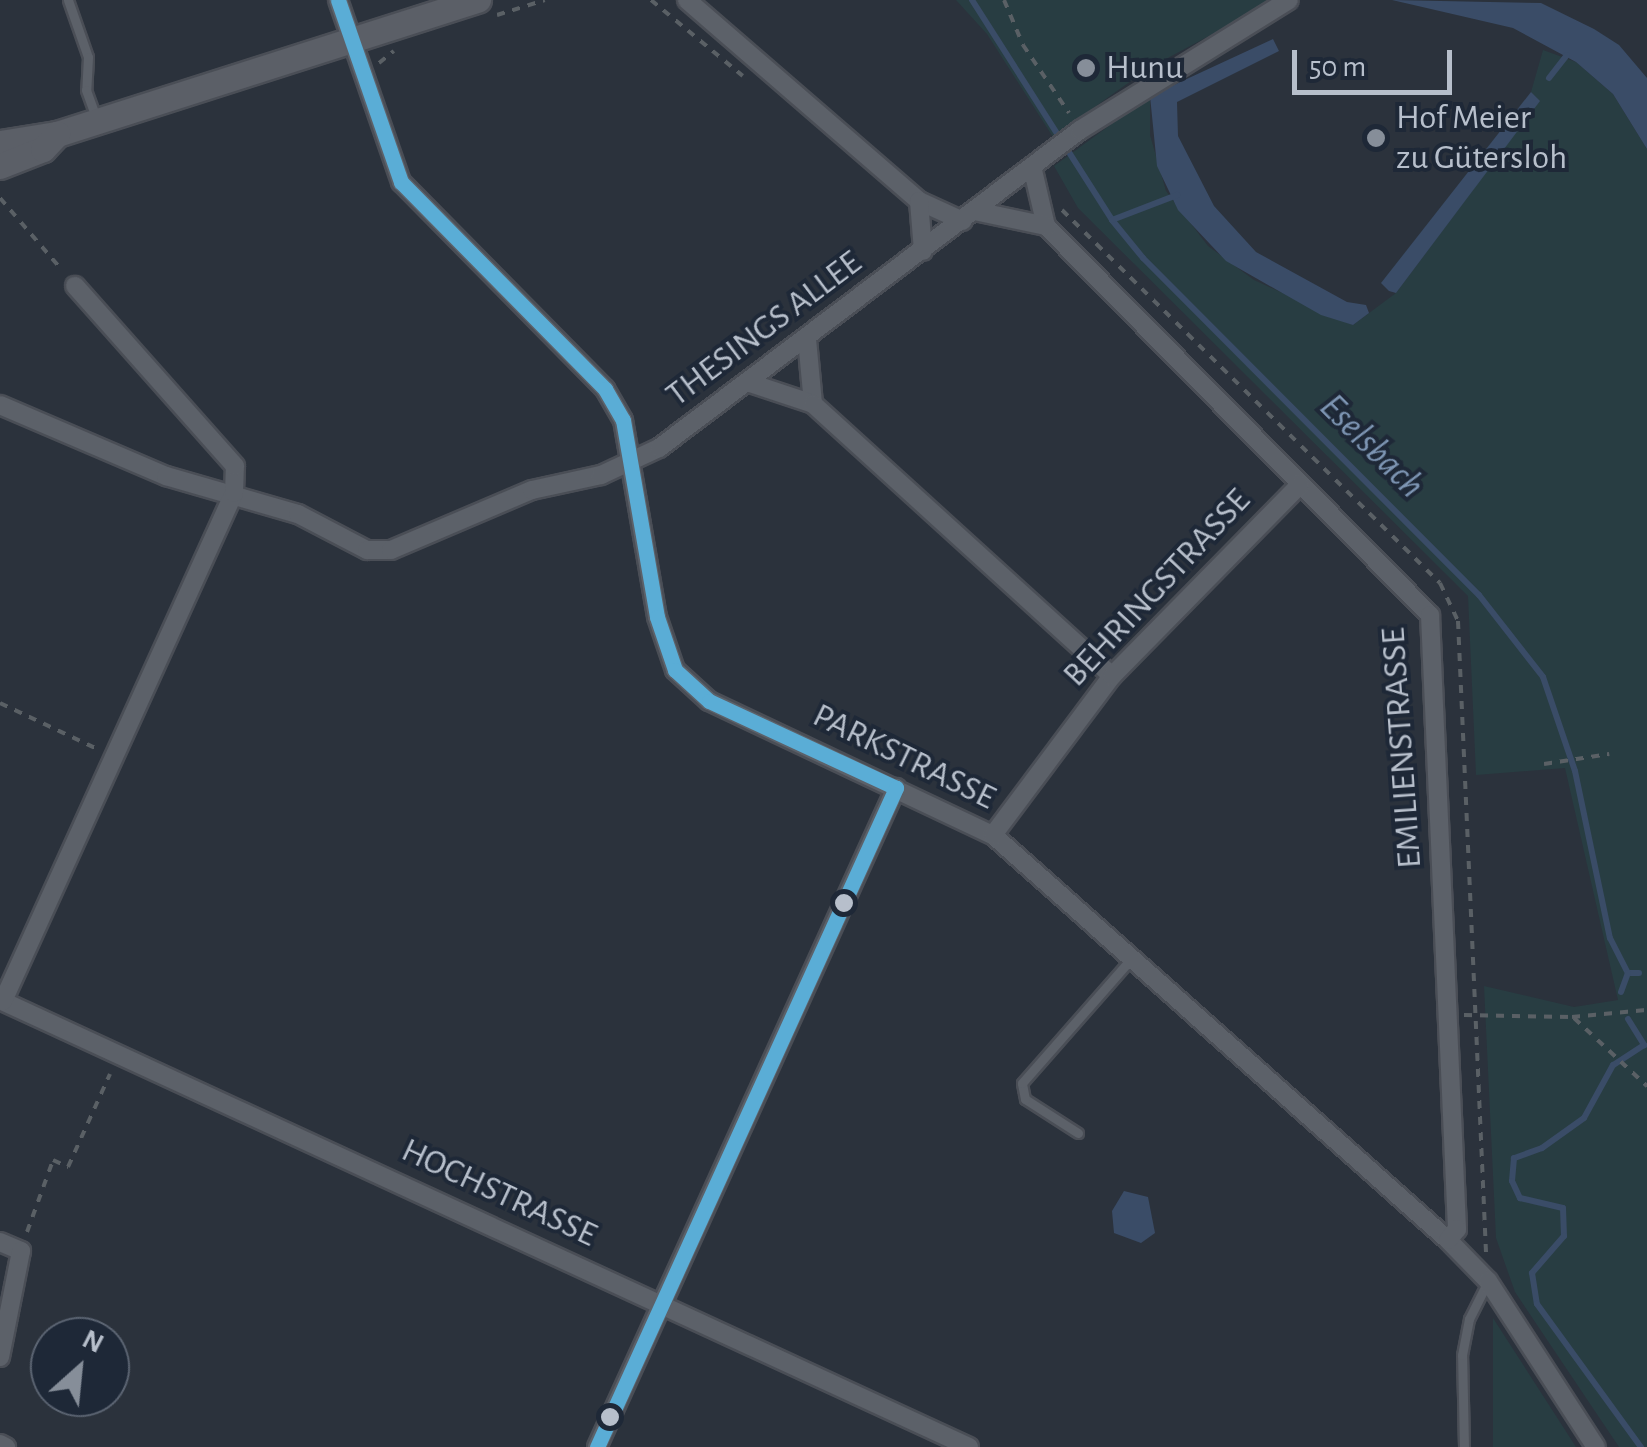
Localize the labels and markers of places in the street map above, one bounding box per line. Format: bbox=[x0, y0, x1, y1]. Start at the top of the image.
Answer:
place label: Hunu bbox=[1106, 47, 1183, 89]
marker: Hunu bbox=[1075, 57, 1097, 79]
place label: Hof Meier zu Gütersloh bbox=[1396, 97, 1567, 179]
marker: Hof Meier zu Gütersloh bbox=[1365, 127, 1387, 149]
unlabelled marker bbox=[834, 893, 854, 913]
unlabelled marker bbox=[600, 1407, 620, 1427]

